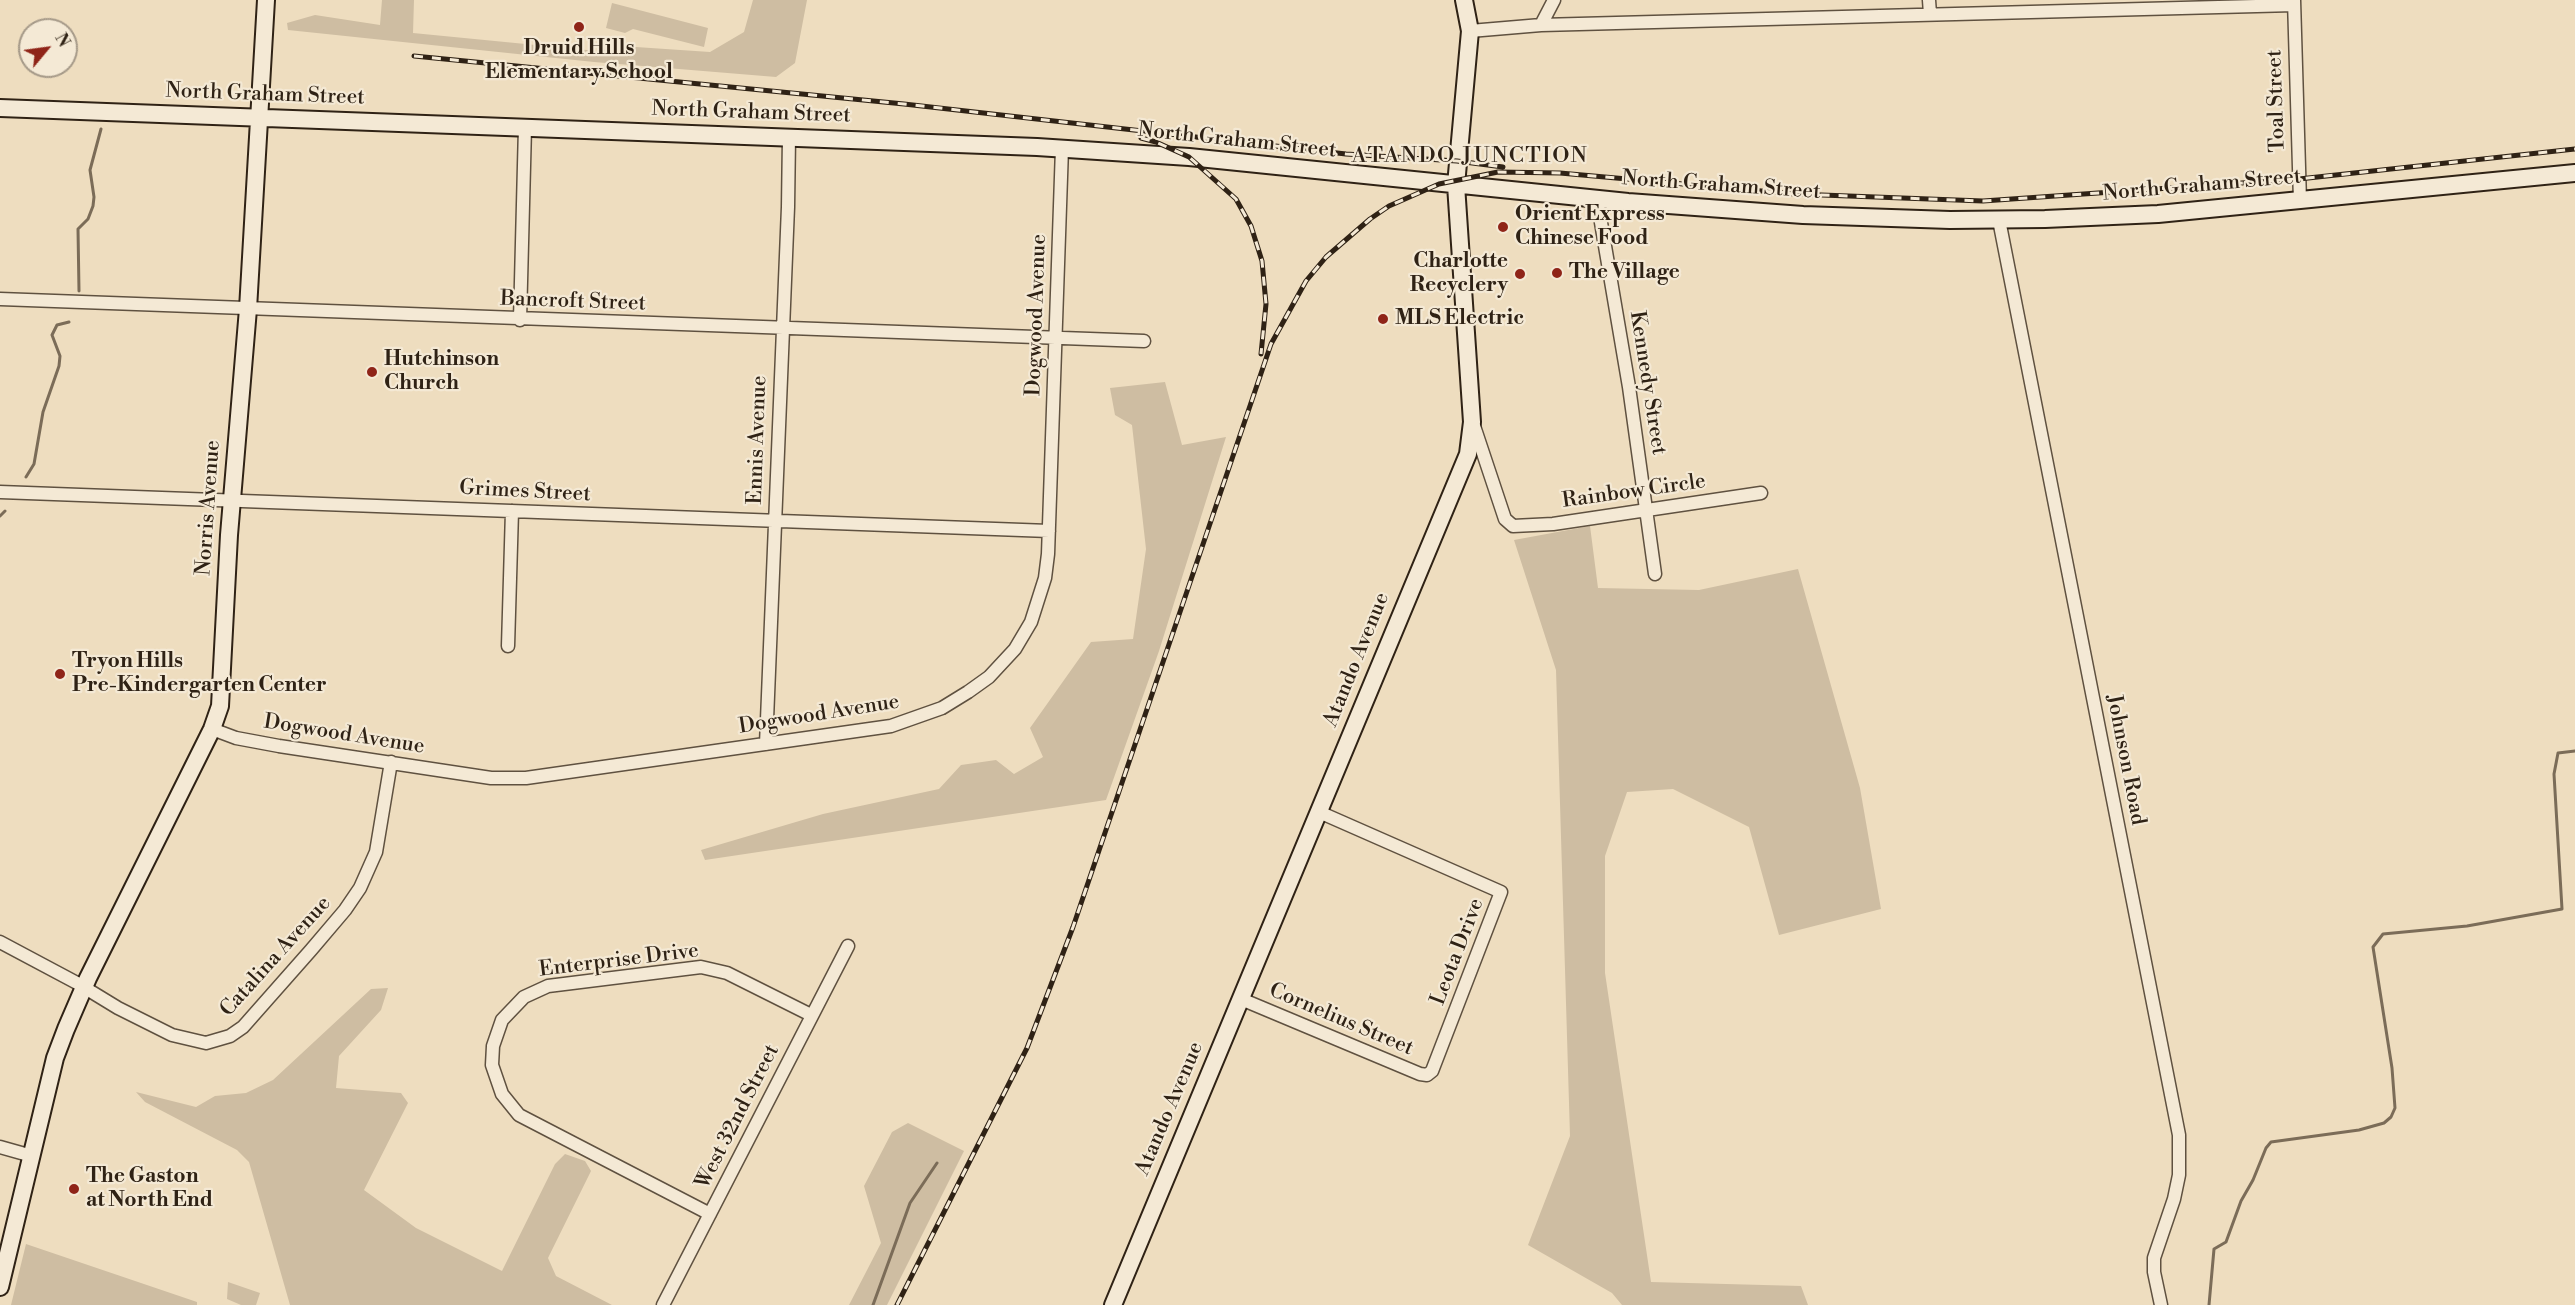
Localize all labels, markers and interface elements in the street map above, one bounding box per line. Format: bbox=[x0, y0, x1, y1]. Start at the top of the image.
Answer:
north arrow bbox=[18, 18, 78, 78]
marker: Druid Hills Elementary School bbox=[572, 20, 586, 34]
text: N bbox=[50, 30, 74, 51]
place label: Druid Hills Elementary School bbox=[485, 36, 673, 86]
street label: Toal Street bbox=[2263, 49, 2291, 153]
street label: North Graham Street bbox=[165, 79, 365, 111]
street label: North Graham Street bbox=[651, 97, 851, 129]
street label: North Graham Street bbox=[1137, 118, 1337, 164]
district label: ATANDO JUNCTION bbox=[1352, 144, 1588, 170]
street label: North Graham Street bbox=[2102, 165, 2302, 207]
street label: North Graham Street bbox=[1621, 166, 1821, 206]
place label: Orient Express Chinese Food bbox=[1515, 202, 1665, 252]
marker: Orient Express Chinese Food bbox=[1496, 220, 1510, 234]
street label: Dogwood Avenue bbox=[1022, 233, 1052, 397]
place label: Charlotte Recyclery bbox=[1410, 249, 1508, 299]
place label: The Village bbox=[1569, 260, 1680, 286]
marker: The Village bbox=[1550, 266, 1564, 280]
marker: Charlotte Recyclery bbox=[1513, 267, 1527, 281]
street label: Bancroft Street bbox=[500, 287, 646, 317]
place label: MLS Electric bbox=[1395, 306, 1524, 332]
street label: Kennedy Street bbox=[1623, 309, 1671, 457]
marker: MLS Electric bbox=[1376, 312, 1390, 326]
place label: Hutchinson Church bbox=[384, 347, 499, 397]
marker: Hutchinson Church bbox=[365, 365, 379, 379]
street label: Ennis Avenue bbox=[743, 375, 773, 505]
street label: Norris Avenue bbox=[192, 439, 226, 577]
street label: Rainbow Circle bbox=[1561, 469, 1707, 515]
street label: Grimes Street bbox=[459, 476, 591, 508]
street label: Atando Avenue bbox=[1319, 589, 1395, 731]
place label: Tryon Hills Pre-Kindergarten Center bbox=[72, 649, 327, 699]
marker: Tryon Hills Pre-Kindergarten Center bbox=[53, 667, 67, 681]
street label: Dogwood Avenue bbox=[737, 690, 901, 740]
street label: Johnson Road bbox=[2100, 693, 2150, 827]
street label: Dogwood Avenue bbox=[262, 710, 426, 760]
street label: Catalina Avenue bbox=[215, 892, 337, 1022]
street label: Leota Drive bbox=[1426, 895, 1490, 1009]
street label: Enterprise Drive bbox=[538, 939, 700, 983]
street label: Cornelius Street bbox=[1265, 978, 1417, 1062]
street label: Atando Avenue bbox=[1131, 1038, 1209, 1180]
street label: West 32nd Street bbox=[691, 1041, 785, 1193]
place label: The Gaston at North End bbox=[86, 1164, 213, 1214]
marker: The Gaston at North End bbox=[67, 1182, 81, 1196]

